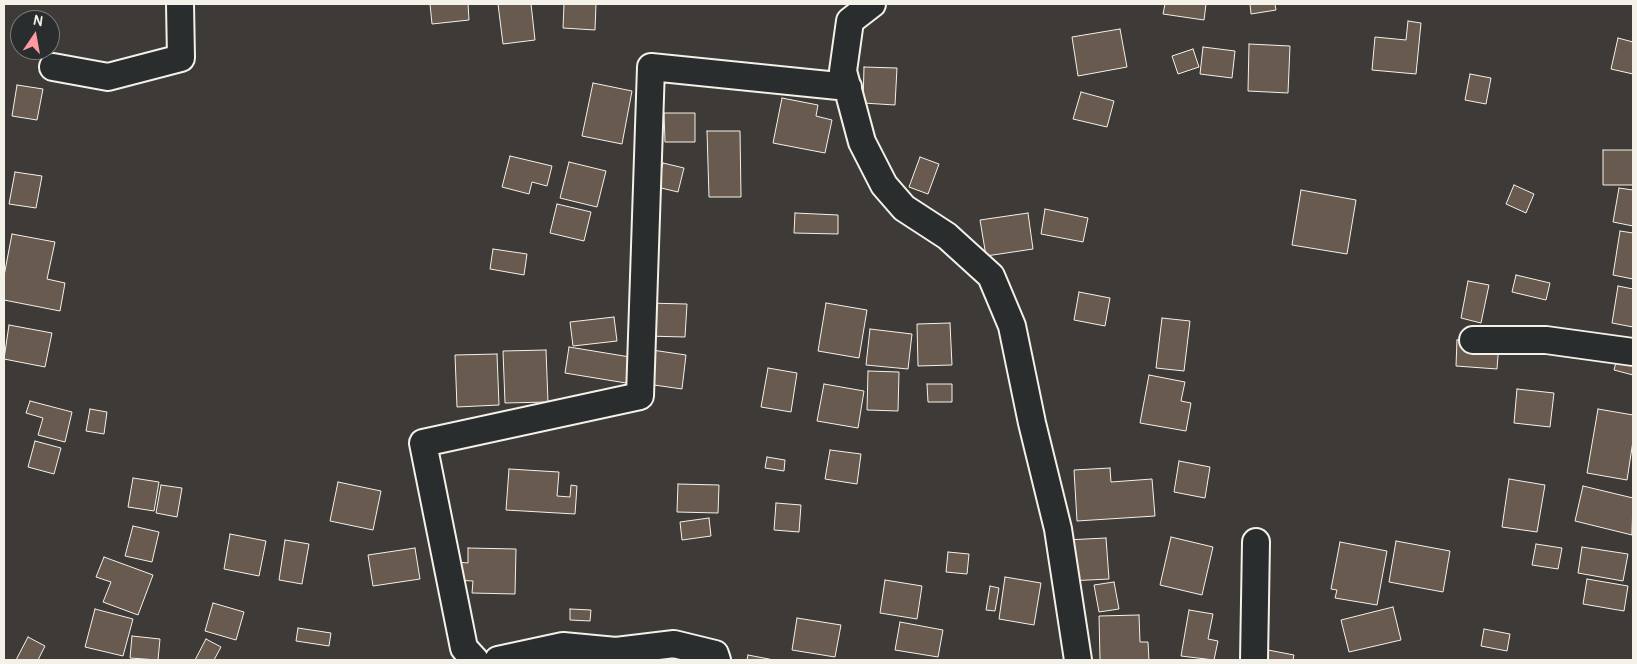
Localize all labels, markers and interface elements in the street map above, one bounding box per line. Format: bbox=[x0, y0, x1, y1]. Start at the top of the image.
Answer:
north arrow bbox=[10, 10, 60, 60]
text: N bbox=[32, 12, 44, 30]

